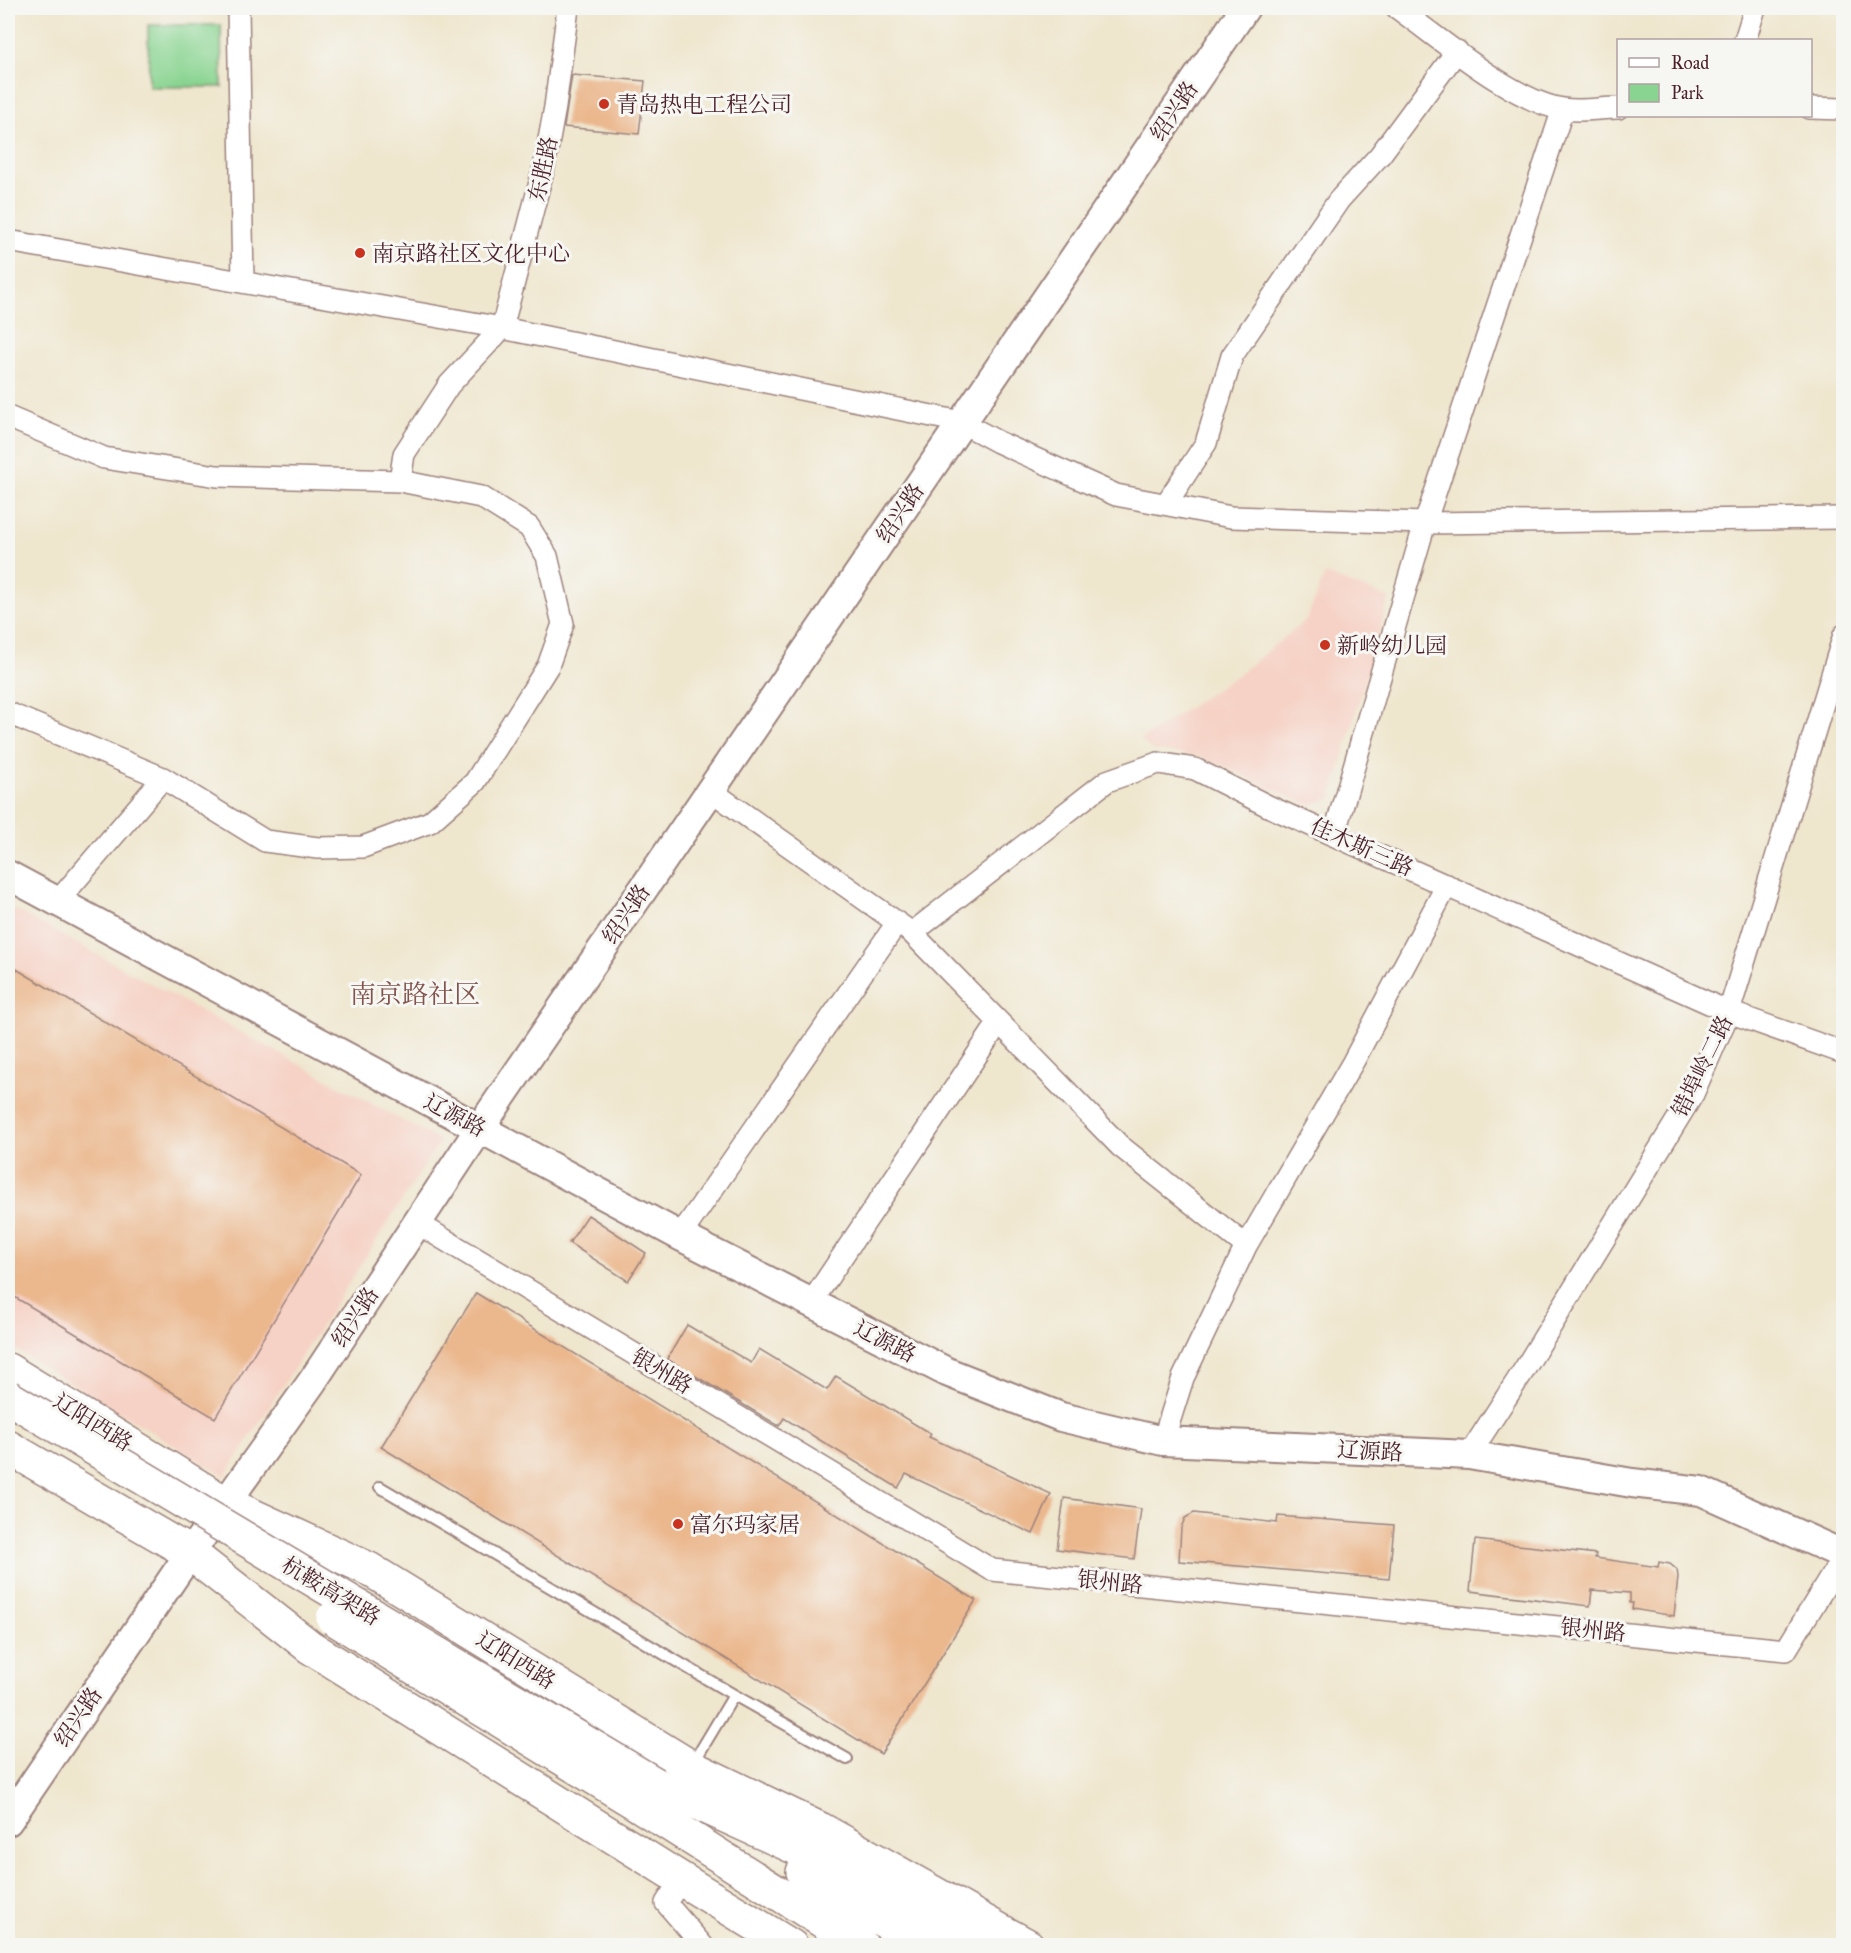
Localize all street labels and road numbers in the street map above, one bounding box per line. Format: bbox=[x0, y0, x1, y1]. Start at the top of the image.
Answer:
street label: 绍兴路 bbox=[1144, 76, 1204, 146]
street label: 东胜路 bbox=[523, 134, 563, 204]
street label: 绍兴路 bbox=[870, 478, 930, 548]
street label: 佳木斯三路 bbox=[1306, 812, 1418, 882]
street label: 绍兴路 bbox=[596, 879, 656, 949]
street label: 错埠岭二路 bbox=[1666, 1011, 1738, 1121]
street label: 辽源路 bbox=[420, 1088, 490, 1142]
street label: 绍兴路 bbox=[326, 1282, 384, 1352]
street label: 辽源路 bbox=[849, 1314, 921, 1368]
street label: 银州路 bbox=[627, 1342, 697, 1400]
street label: 辽阳西路 bbox=[49, 1387, 137, 1457]
street label: 辽源路 bbox=[1336, 1436, 1404, 1466]
street label: 杭鞍高架路 bbox=[277, 1551, 385, 1631]
street label: 银州路 bbox=[1076, 1565, 1144, 1599]
street label: 银州路 bbox=[1559, 1613, 1627, 1647]
street label: 辽阳西路 bbox=[472, 1625, 560, 1695]
street label: 绍兴路 bbox=[48, 1682, 108, 1752]

